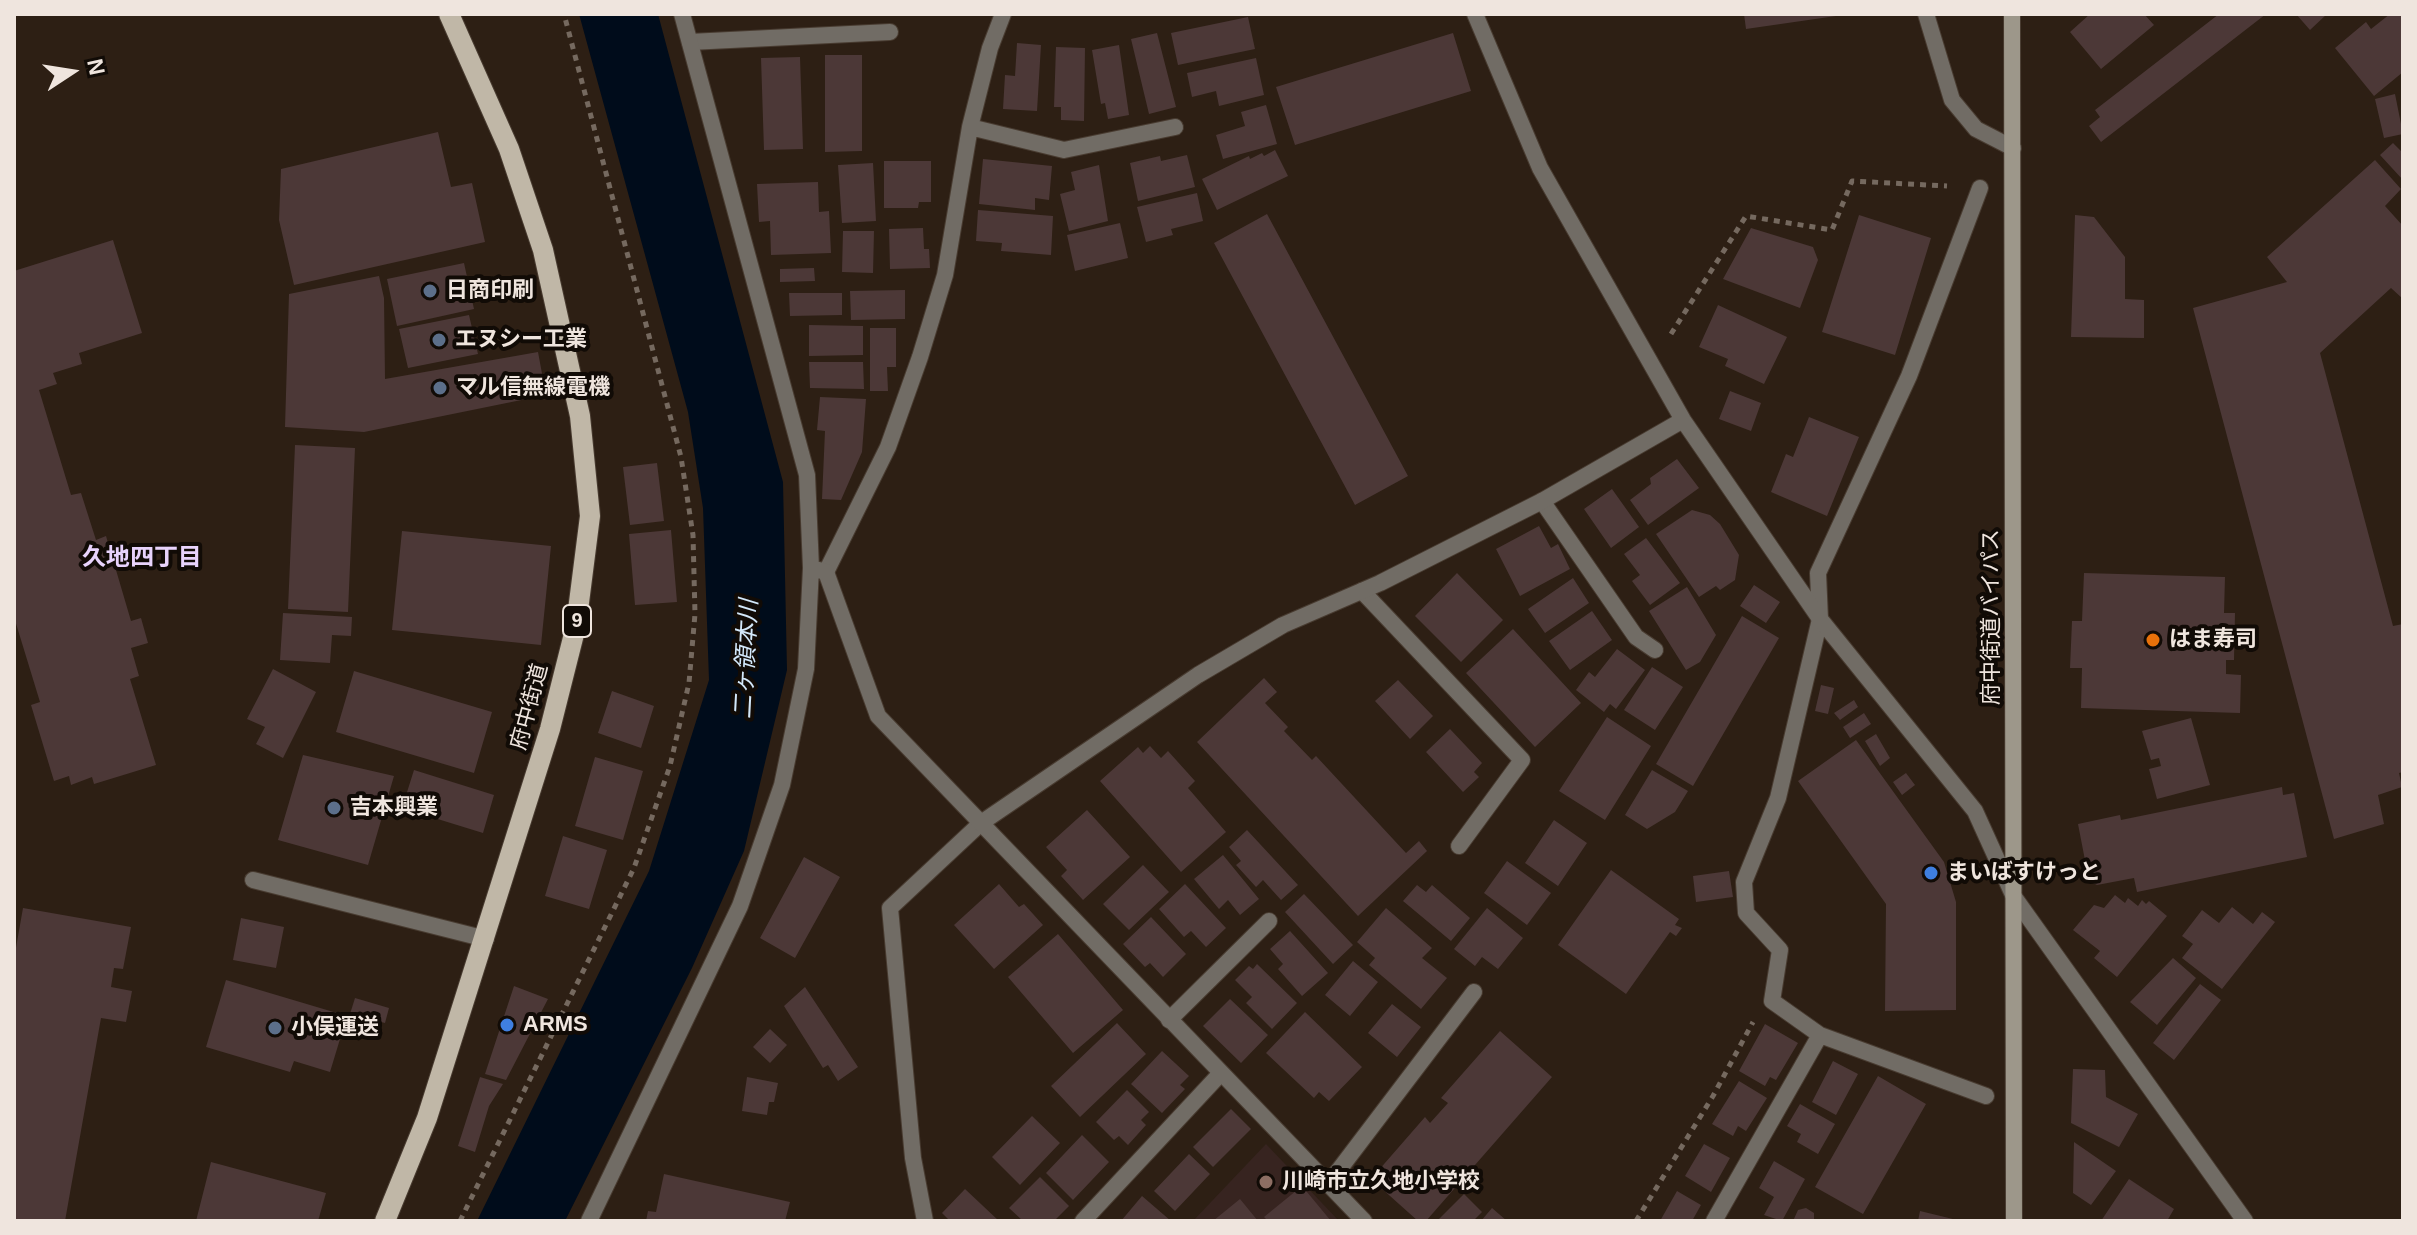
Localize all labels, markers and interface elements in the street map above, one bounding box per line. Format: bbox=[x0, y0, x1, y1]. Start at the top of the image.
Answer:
north arrow bbox=[32, 32, 112, 112]
text: N bbox=[82, 57, 110, 77]
place label: 日商印刷 bbox=[446, 278, 534, 304]
marker: 日商印刷 bbox=[421, 282, 439, 300]
place label: エヌシー工業 bbox=[455, 327, 587, 353]
marker: エヌシー工業 bbox=[430, 331, 448, 349]
place label: マル信無線電機 bbox=[456, 375, 610, 401]
marker: マル信無線電機 bbox=[431, 379, 449, 397]
street label: 府中街道バイパス bbox=[1979, 529, 2005, 705]
district label: 久地四丁目 bbox=[82, 544, 202, 572]
water label: 二ヶ領本川 bbox=[729, 598, 765, 720]
road number: 9 bbox=[563, 605, 591, 637]
place label: はま寿司 bbox=[2169, 627, 2257, 653]
marker: はま寿司 bbox=[2144, 631, 2162, 649]
street label: 府中街道 bbox=[506, 661, 554, 753]
place label: 吉本興業 bbox=[350, 795, 438, 821]
marker: 吉本興業 bbox=[325, 799, 343, 817]
place label: まいばすけっと bbox=[1947, 860, 2101, 886]
marker: まいばすけっと bbox=[1922, 864, 1940, 882]
place label: ARMS bbox=[523, 1012, 588, 1038]
place label: 小俣運送 bbox=[291, 1015, 379, 1041]
marker: ARMS bbox=[498, 1016, 516, 1034]
marker: 小俣運送 bbox=[266, 1019, 284, 1037]
place label: 川崎市立久地小学校 bbox=[1282, 1169, 1480, 1195]
marker: 川崎市立久地小学校 bbox=[1257, 1173, 1275, 1191]

